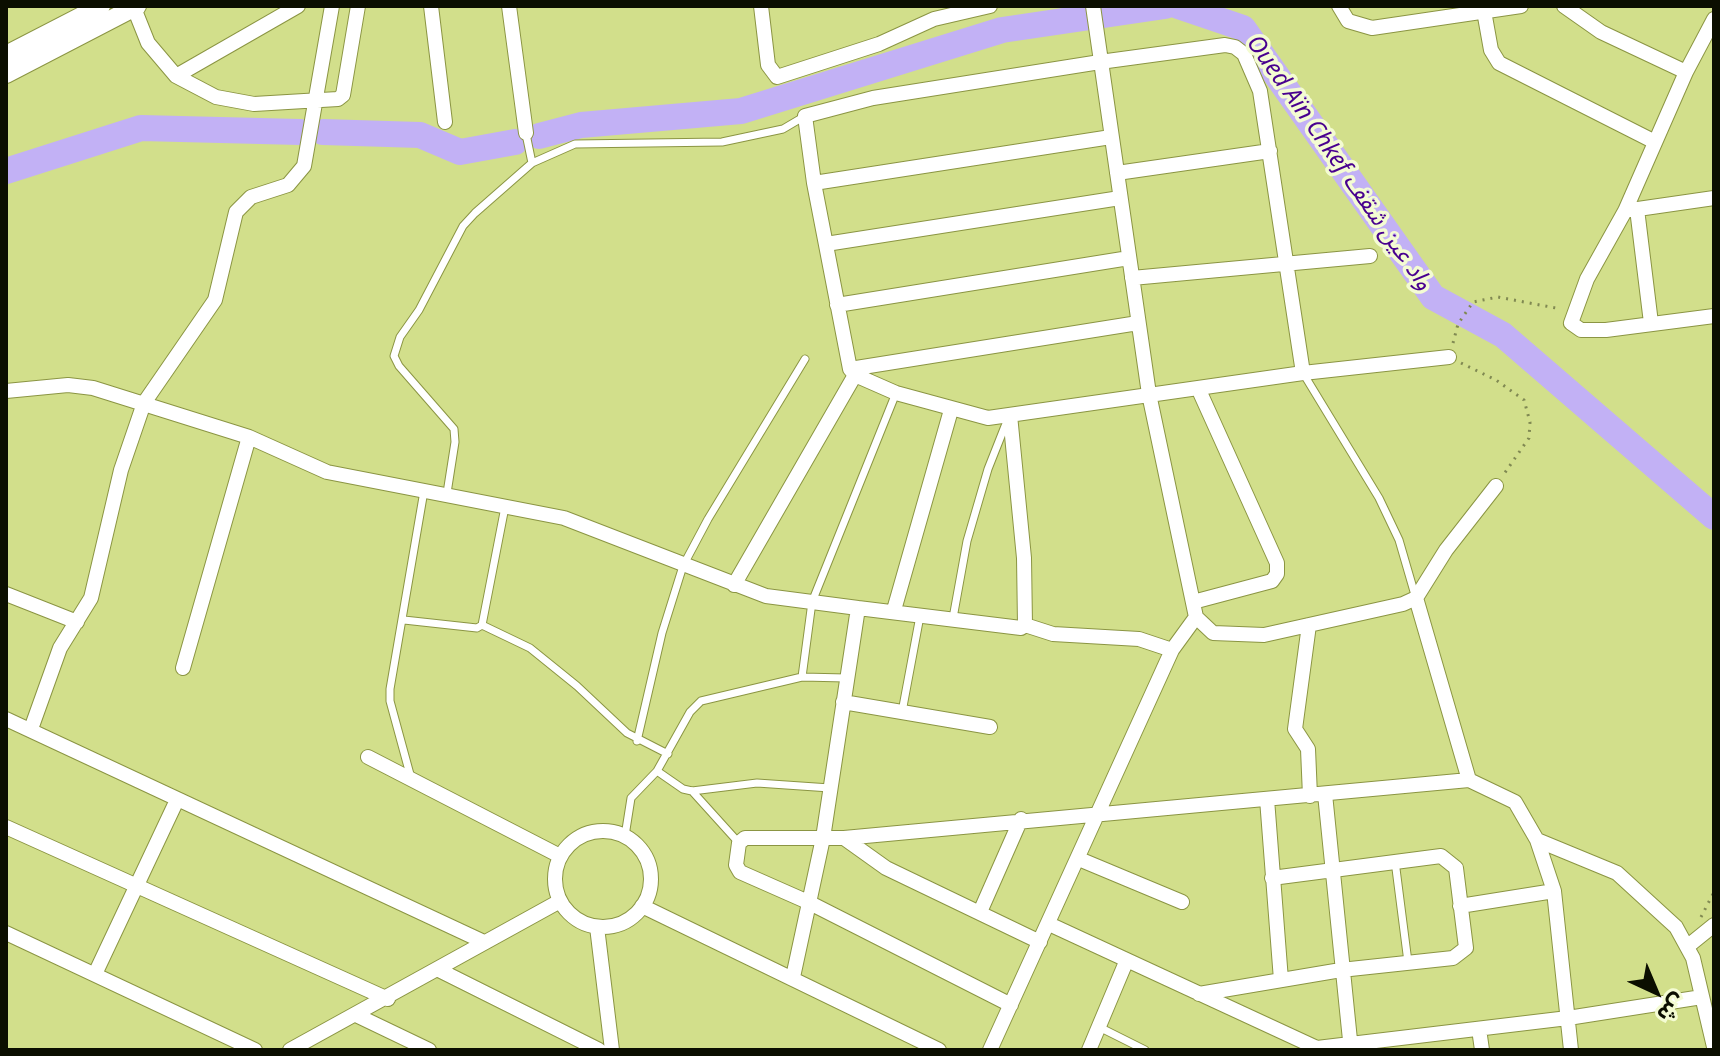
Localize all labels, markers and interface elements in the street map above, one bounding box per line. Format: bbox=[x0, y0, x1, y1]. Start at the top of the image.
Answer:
water label: Oued Aïn Chkef واد عين شقف bbox=[1240, 30, 1438, 296]
north arrow bbox=[1616, 952, 1696, 1032]
text: ش bbox=[1651, 988, 1694, 1031]

